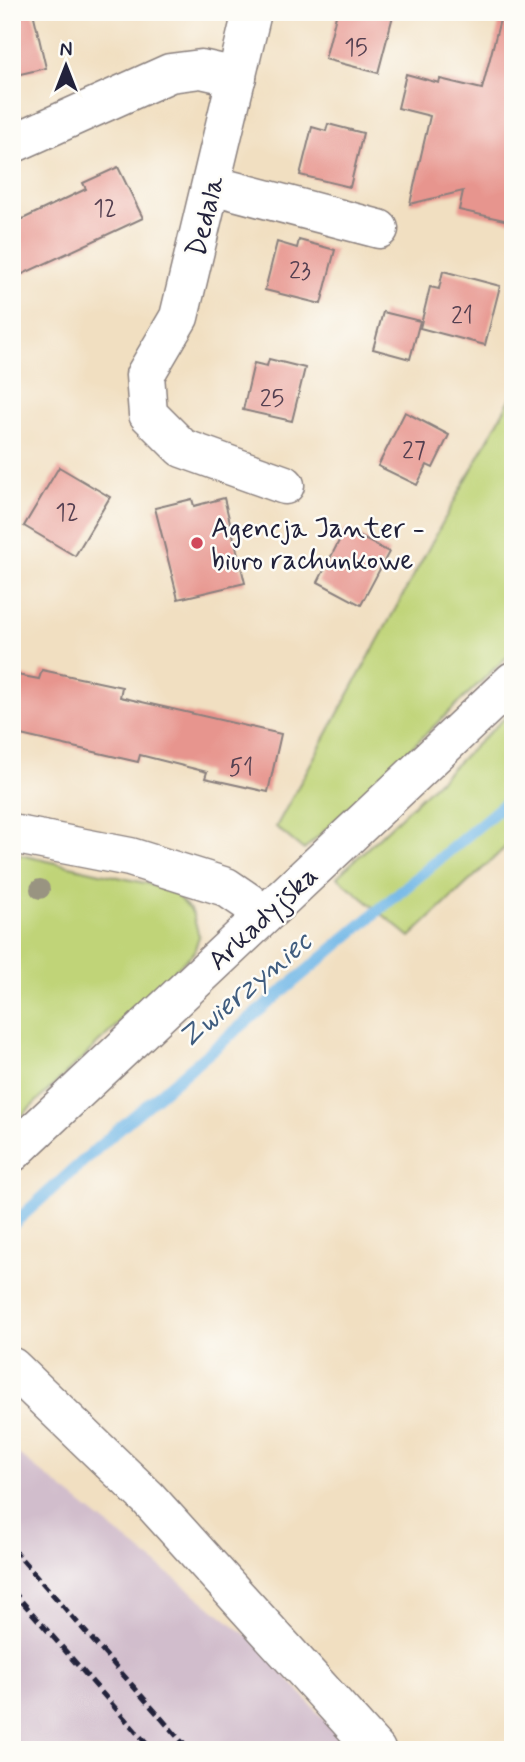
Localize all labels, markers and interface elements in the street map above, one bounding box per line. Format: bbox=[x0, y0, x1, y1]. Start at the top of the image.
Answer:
north arrow bbox=[32, 32, 102, 102]
house number: 15 bbox=[344, 33, 368, 64]
text: N bbox=[60, 38, 72, 63]
street label: Dedala bbox=[179, 172, 234, 261]
house number: 12 bbox=[93, 194, 117, 225]
house number: 23 bbox=[289, 256, 311, 287]
house number: 21 bbox=[451, 301, 473, 332]
house number: 25 bbox=[260, 384, 284, 415]
house number: 27 bbox=[402, 436, 426, 467]
house number: 12 bbox=[55, 498, 79, 529]
place label: Agencja Janter - biuro rachunkowe bbox=[211, 511, 425, 580]
marker: Agencja Janter - biuro rachunkowe bbox=[189, 535, 205, 551]
house number: 51 bbox=[229, 753, 253, 784]
street label: Arkadyjska bbox=[201, 858, 327, 980]
water label: Zwierzyniec bbox=[170, 922, 321, 1057]

